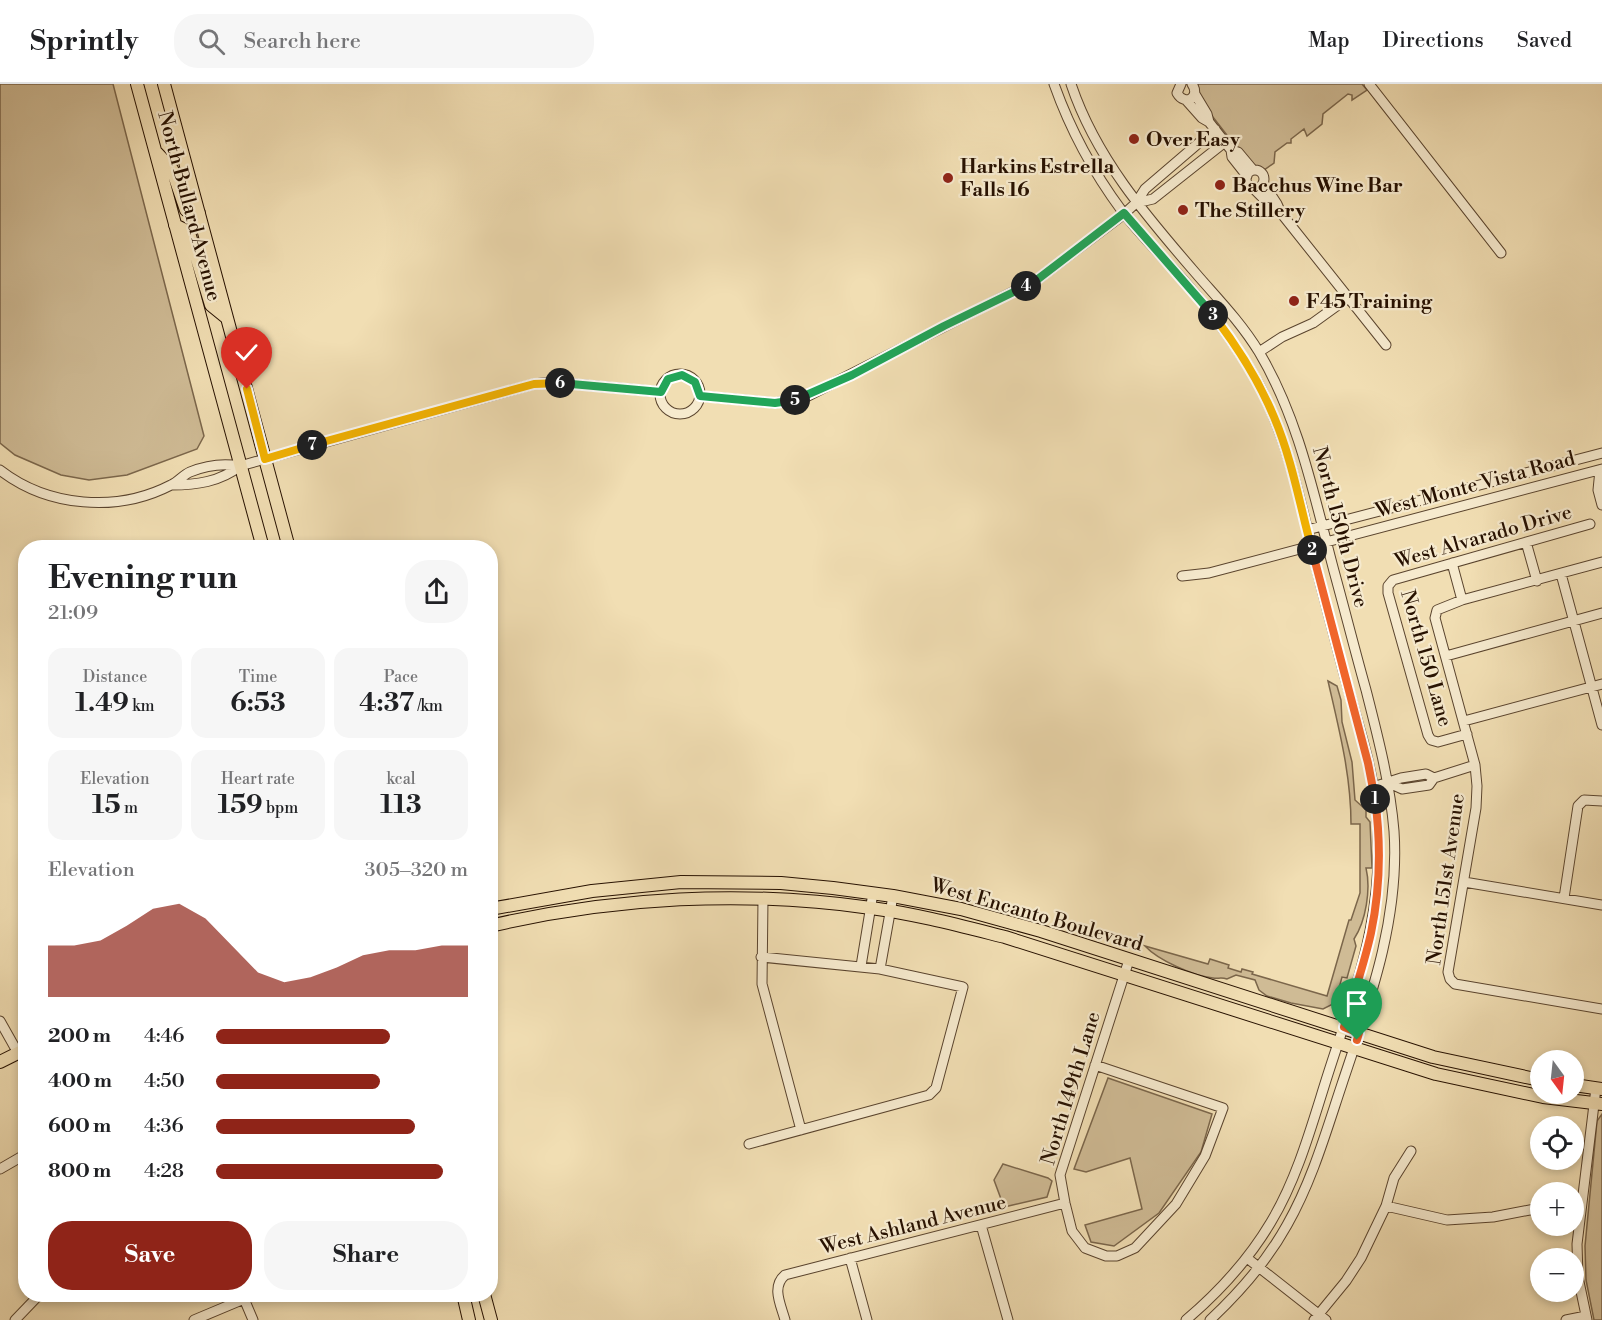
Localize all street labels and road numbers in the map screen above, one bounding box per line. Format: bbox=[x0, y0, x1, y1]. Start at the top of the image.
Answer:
street label: North Bullard Avenue bbox=[151, 109, 226, 304]
street label: North 150th Drive bbox=[1306, 444, 1373, 611]
street label: West Monte Vista Road bbox=[1372, 447, 1579, 524]
street label: West Alvarado Drive bbox=[1391, 500, 1575, 575]
street label: North 150 Lane bbox=[1394, 587, 1457, 730]
street label: North 151st Avenue bbox=[1422, 792, 1471, 966]
street label: West Encanto Boulevard bbox=[927, 873, 1146, 958]
street label: North 149th Lane bbox=[1036, 1009, 1107, 1168]
street label: West Ashland Avenue bbox=[817, 1190, 1009, 1261]

